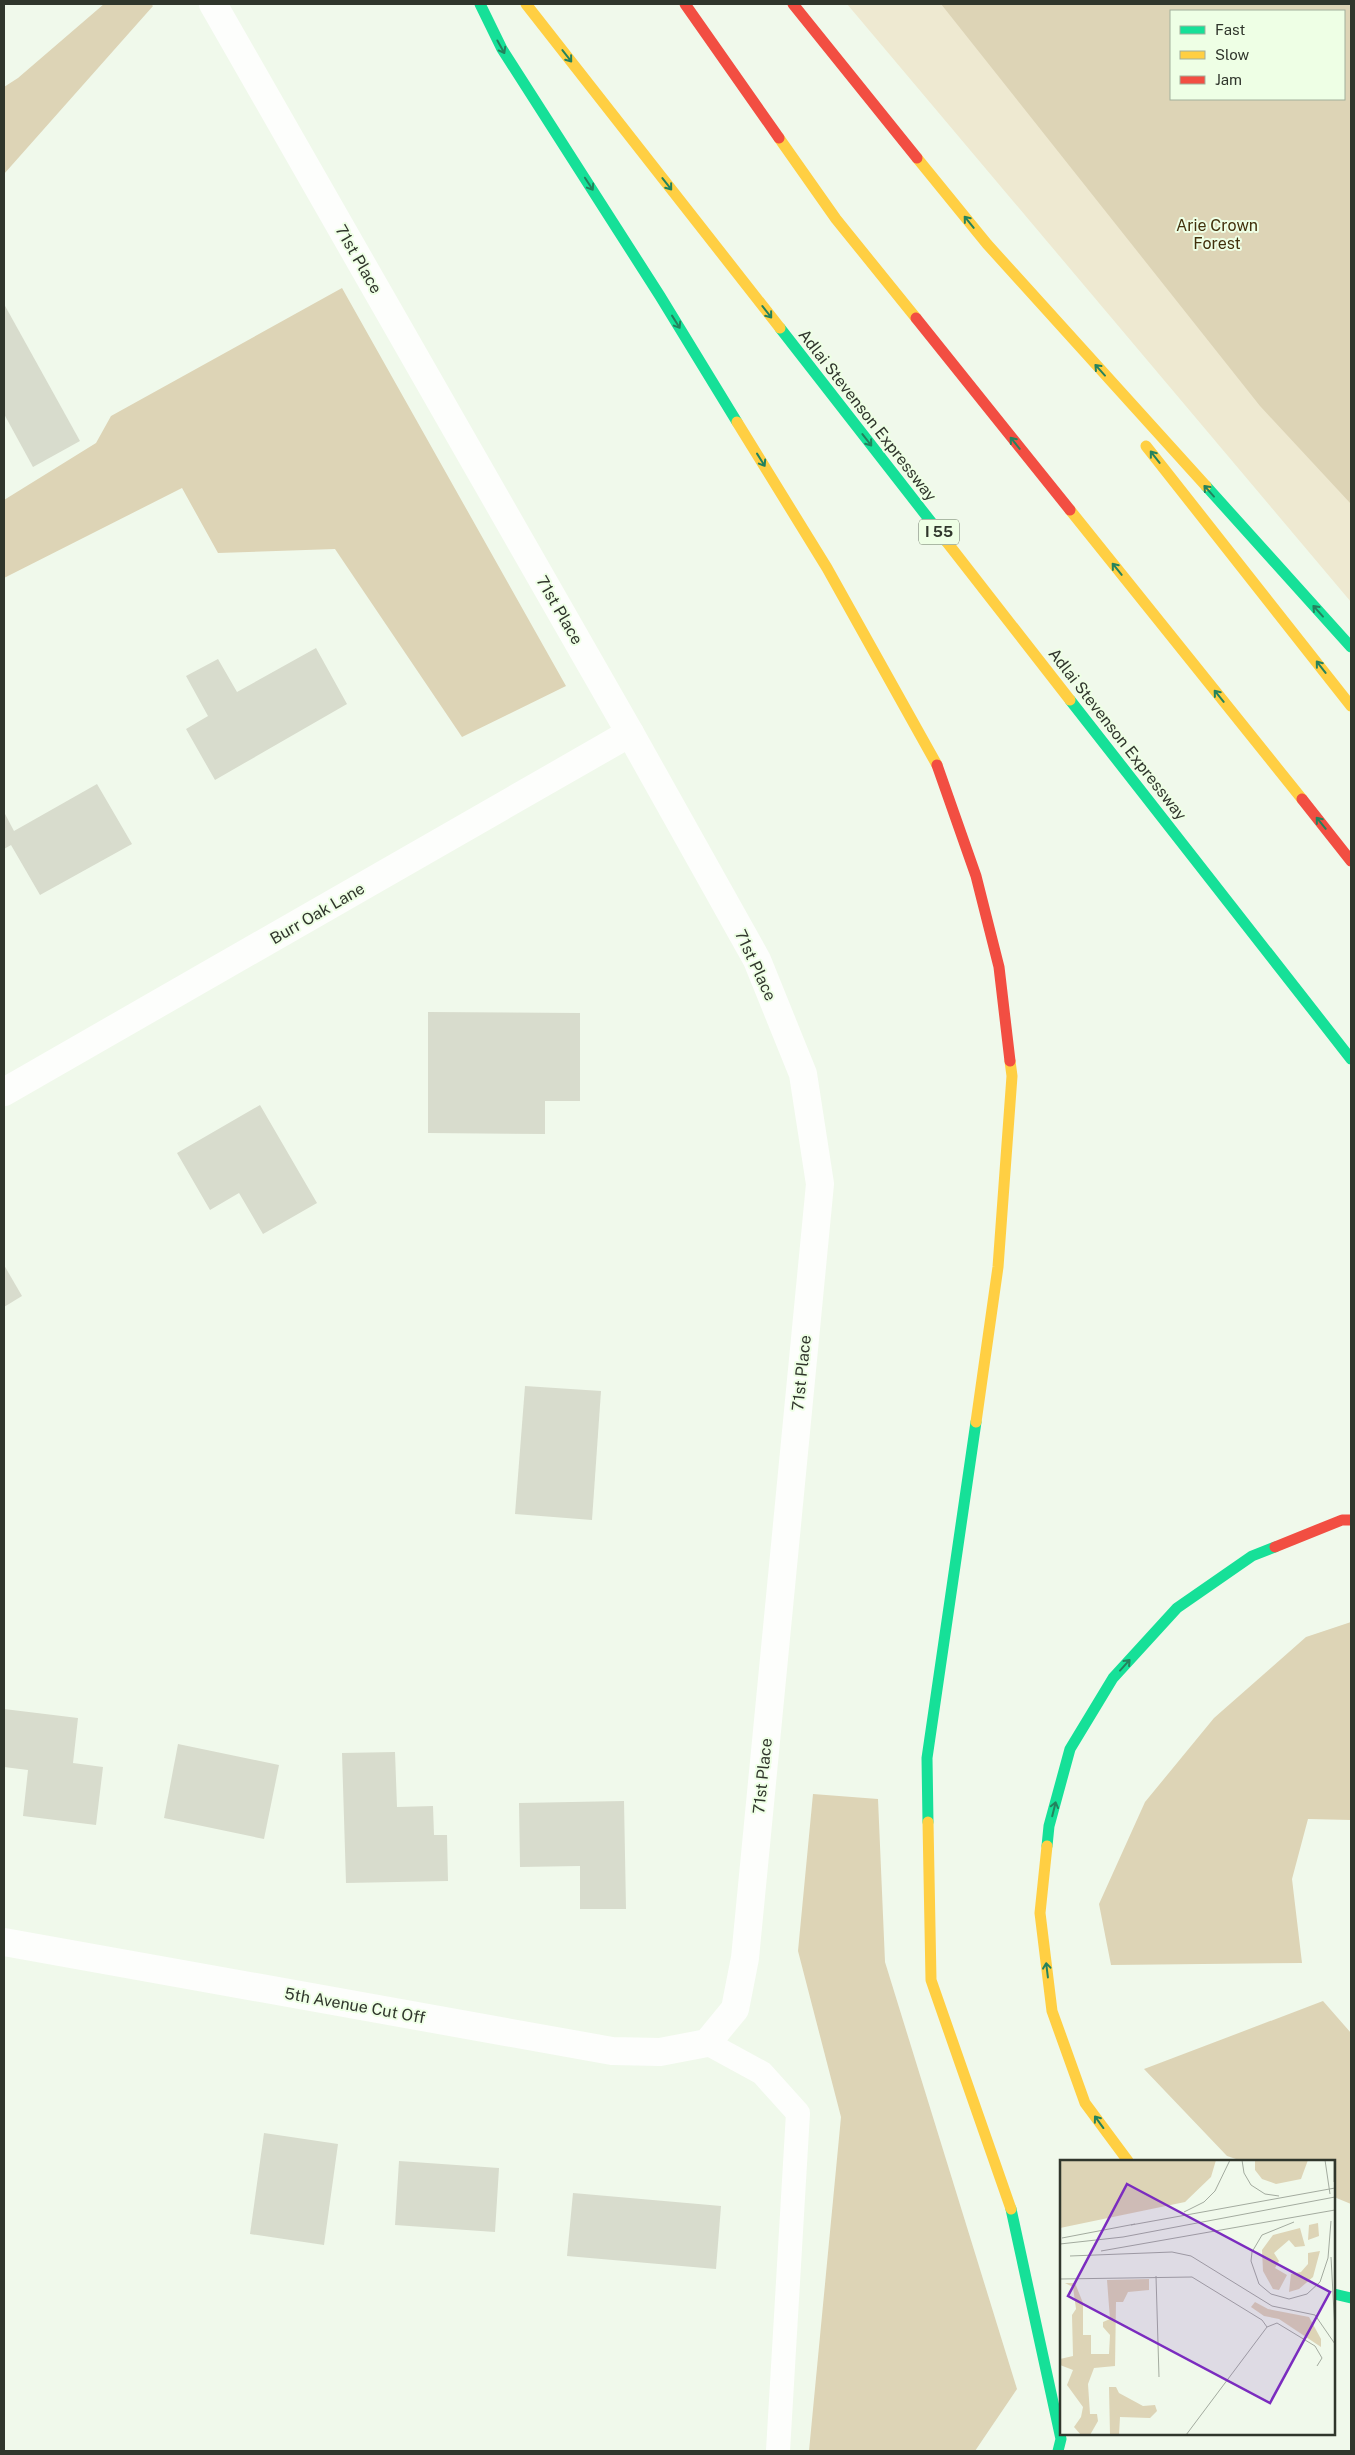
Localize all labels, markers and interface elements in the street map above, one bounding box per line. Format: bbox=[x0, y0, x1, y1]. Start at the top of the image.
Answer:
legend bbox=[1170, 10, 1345, 100]
text: Fast bbox=[1215, 21, 1245, 38]
one-way arrow bbox=[497, 40, 507, 54]
text: Slow bbox=[1215, 46, 1250, 63]
one-way arrow bbox=[562, 49, 572, 63]
text: Jam bbox=[1215, 71, 1242, 88]
one-way arrow bbox=[584, 177, 594, 191]
one-way arrow bbox=[662, 177, 672, 191]
one-way arrow bbox=[964, 216, 975, 229]
park label: Arie Crown Forest bbox=[1176, 216, 1258, 253]
street label: 71st Place bbox=[331, 222, 386, 297]
one-way arrow bbox=[762, 305, 773, 318]
one-way arrow bbox=[671, 314, 681, 328]
street label: Adlai Stevenson Expressway bbox=[795, 326, 941, 505]
one-way arrow bbox=[1095, 363, 1106, 376]
one-way arrow bbox=[862, 433, 873, 446]
one-way arrow bbox=[1010, 437, 1021, 450]
one-way arrow bbox=[1150, 451, 1161, 464]
one-way arrow bbox=[756, 453, 766, 467]
one-way arrow bbox=[1203, 484, 1215, 497]
road number: I 55 bbox=[919, 520, 959, 544]
one-way arrow bbox=[1112, 563, 1123, 576]
street label: 71st Place bbox=[532, 573, 587, 648]
one-way arrow bbox=[1312, 605, 1324, 618]
street label: Adlai Stevenson Expressway bbox=[1045, 645, 1191, 824]
one-way arrow bbox=[1316, 660, 1326, 674]
one-way arrow bbox=[1213, 690, 1224, 703]
one-way arrow bbox=[1315, 817, 1326, 830]
street label: Burr Oak Lane bbox=[267, 879, 368, 948]
street label: 71st Place bbox=[731, 927, 780, 1004]
street label: 71st Place bbox=[788, 1334, 815, 1412]
one-way arrow bbox=[1119, 1659, 1131, 1672]
street label: 71st Place bbox=[749, 1737, 776, 1815]
one-way arrow bbox=[1050, 1802, 1059, 1818]
one-way arrow bbox=[1042, 1962, 1052, 1978]
street label: 5th Avenue Cut Off bbox=[283, 1984, 427, 2027]
one-way arrow bbox=[1094, 2115, 1104, 2129]
inset map bbox=[1060, 2160, 1335, 2435]

